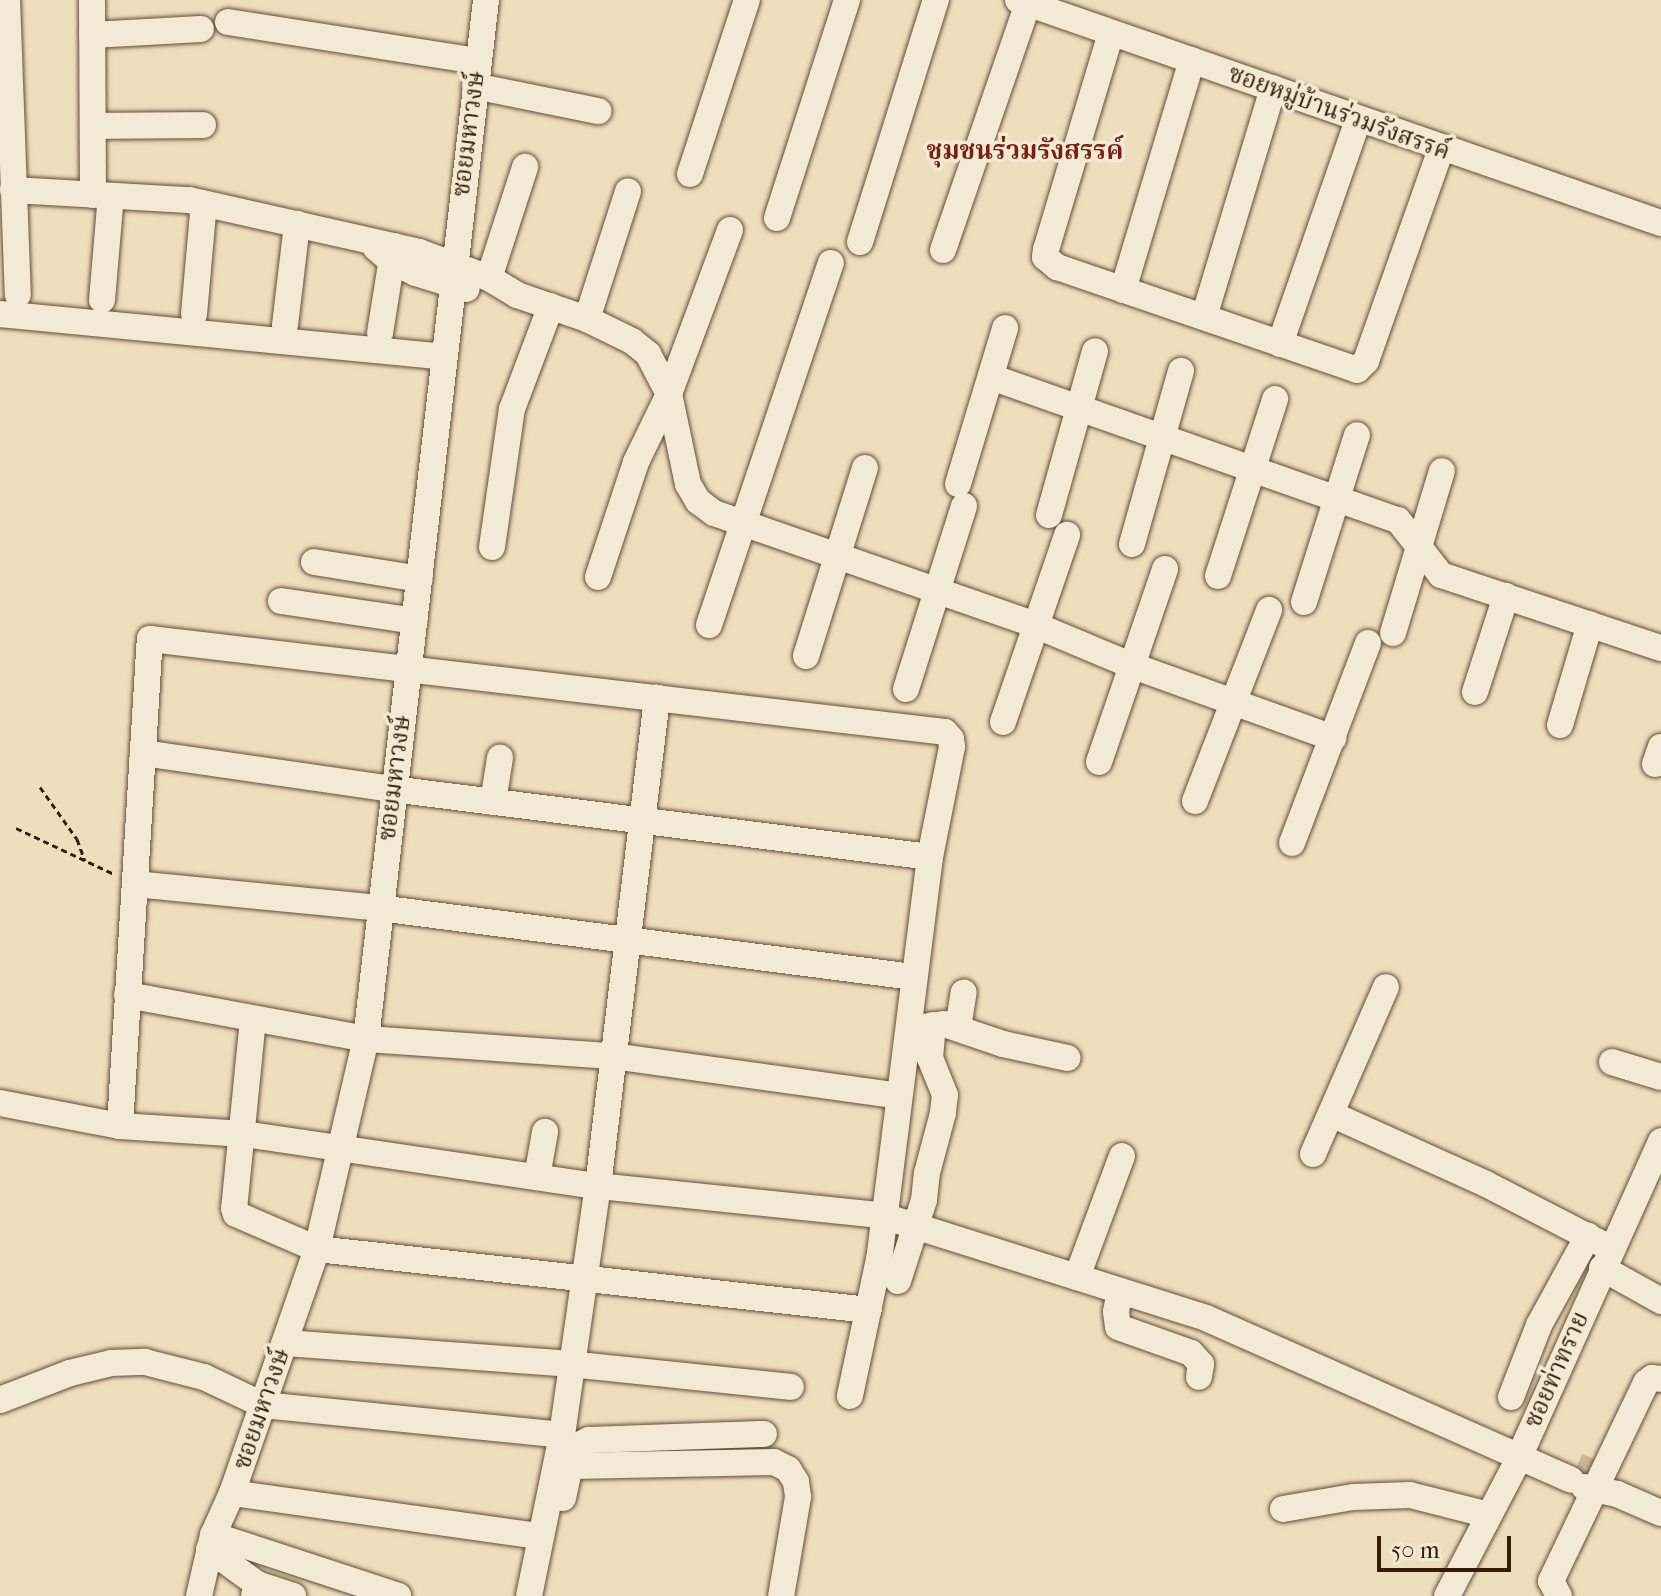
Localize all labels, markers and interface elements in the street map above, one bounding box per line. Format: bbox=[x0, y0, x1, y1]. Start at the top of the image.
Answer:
street label: ซอยหมู่บ้านร่วมรังสรรค์ bbox=[1224, 59, 1454, 167]
street label: ซอยมหาวงษ์ bbox=[447, 70, 491, 198]
district label: ชุมชนร่วมรังสรรค์ bbox=[926, 135, 1124, 167]
street label: ซอยมหาวงษ์ bbox=[373, 714, 417, 842]
street label: ซอยท่าทราย bbox=[1519, 1308, 1595, 1432]
street label: ซอยมหาวงษ์ bbox=[228, 1345, 296, 1473]
scale bar bbox=[1381, 1520, 1515, 1570]
text: 50 m bbox=[1391, 1536, 1440, 1564]

